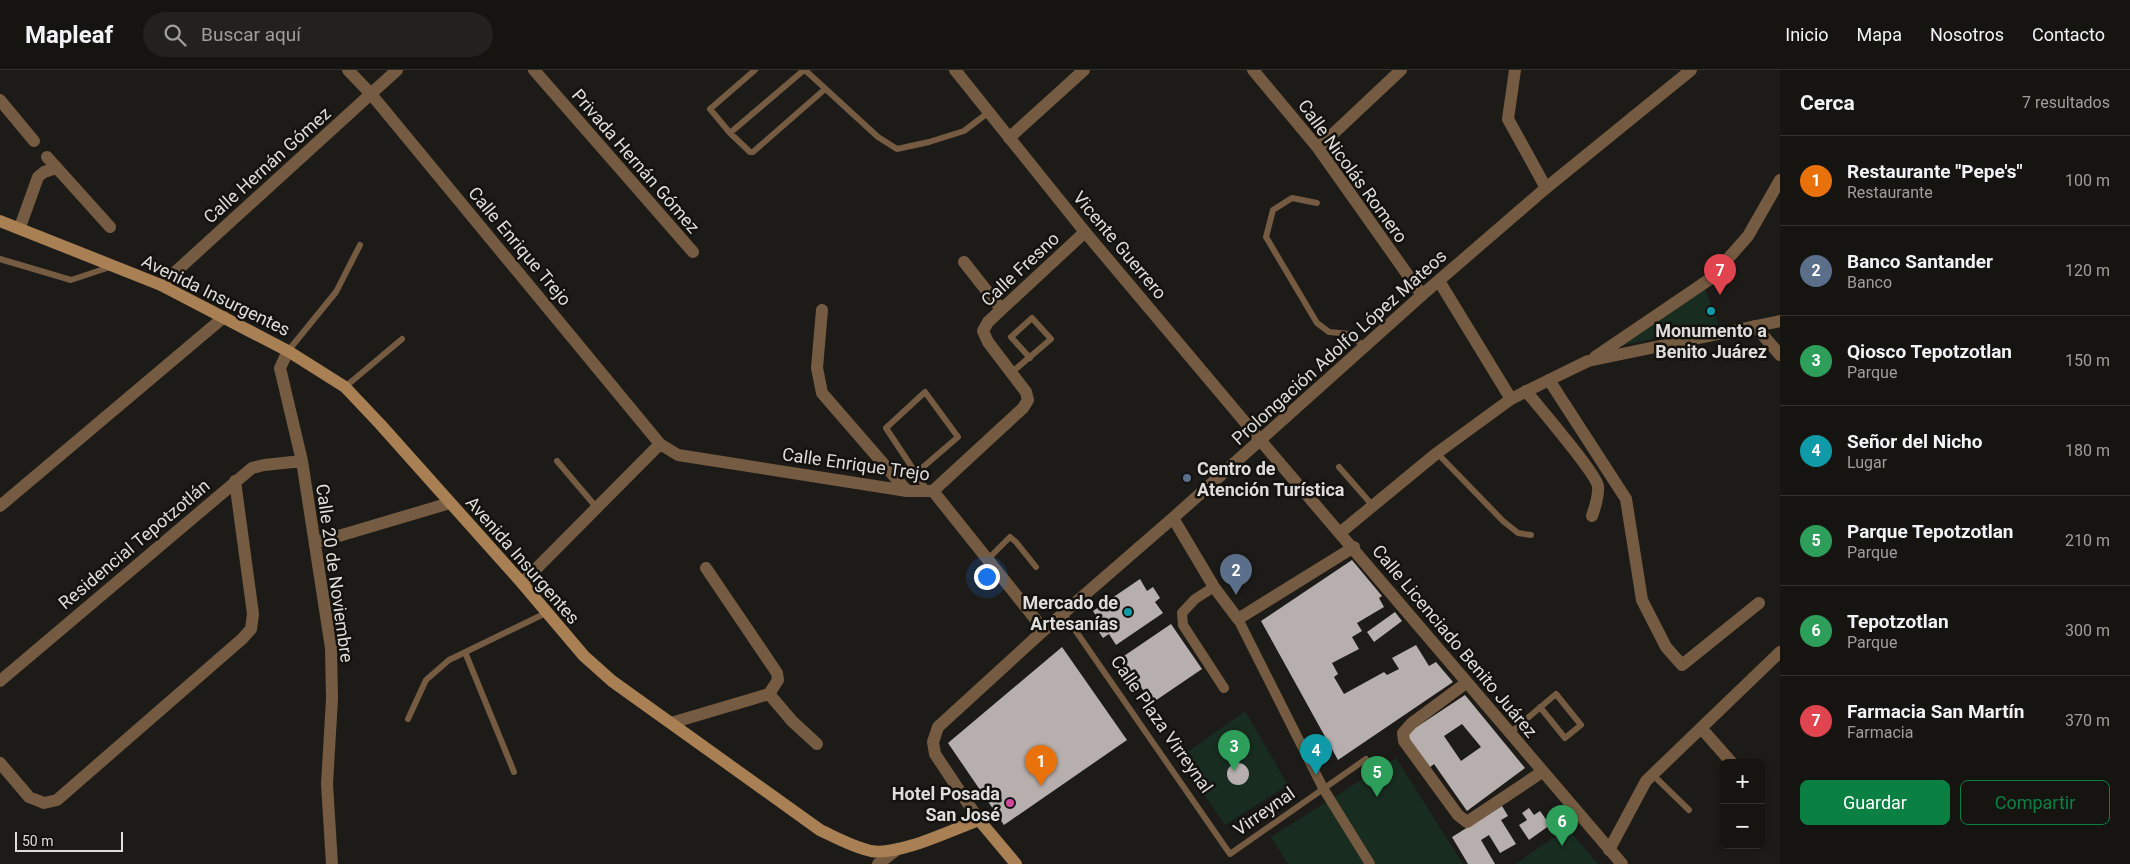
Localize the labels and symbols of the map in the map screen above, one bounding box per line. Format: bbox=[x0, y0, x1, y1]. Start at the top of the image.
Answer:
street label: Privada Hernán Gómez bbox=[568, 85, 704, 237]
street label: Calle Nicolás Romero bbox=[1294, 95, 1412, 247]
street label: Calle Hernán Gómez bbox=[199, 102, 335, 228]
street label: Calle Enrique Trejo bbox=[464, 182, 576, 310]
street label: Vicente Guerrero bbox=[1069, 187, 1171, 303]
street label: Calle Fresno bbox=[977, 228, 1063, 310]
street label: Prolongación Adolfo López Mateos bbox=[1227, 245, 1451, 449]
street label: Avenida Insurgentes bbox=[138, 250, 294, 340]
pin: 7 bbox=[1704, 254, 1736, 295]
marker: Monumento a Benito Juárez bbox=[1705, 305, 1717, 317]
place label: Monumento a Benito Juárez bbox=[1655, 320, 1767, 362]
street label: Calle Enrique Trejo bbox=[781, 443, 931, 485]
place label: Centro de Atención Turística bbox=[1197, 458, 1345, 500]
marker: Centro de Atención Turística bbox=[1181, 472, 1193, 484]
street label: Residencial Tepotzotlán bbox=[54, 475, 214, 613]
street label: Calle 20 de Noviembre bbox=[312, 482, 358, 664]
street label: Avenida Insurgentes bbox=[462, 492, 584, 628]
street label: Calle Licenciado Benito Juárez bbox=[1368, 540, 1542, 742]
pin: 2 bbox=[1220, 554, 1252, 595]
your location bbox=[974, 564, 1000, 590]
place label: Mercado de Artesanías bbox=[1022, 592, 1118, 634]
marker: Mercado de Artesanías bbox=[1122, 606, 1134, 618]
street label: Calle Plaza Virreynal bbox=[1107, 651, 1217, 797]
pin: 3 bbox=[1218, 730, 1250, 771]
pin: 4 bbox=[1300, 734, 1332, 775]
pin: 1 bbox=[1025, 745, 1057, 786]
pin: 5 bbox=[1361, 756, 1393, 797]
street label: Virreynal bbox=[1229, 782, 1299, 840]
place label: Hotel Posada San José bbox=[892, 783, 1000, 825]
marker: Hotel Posada San José bbox=[1004, 797, 1016, 809]
pin: 6 bbox=[1546, 805, 1578, 846]
scale bar bbox=[15, 829, 122, 852]

